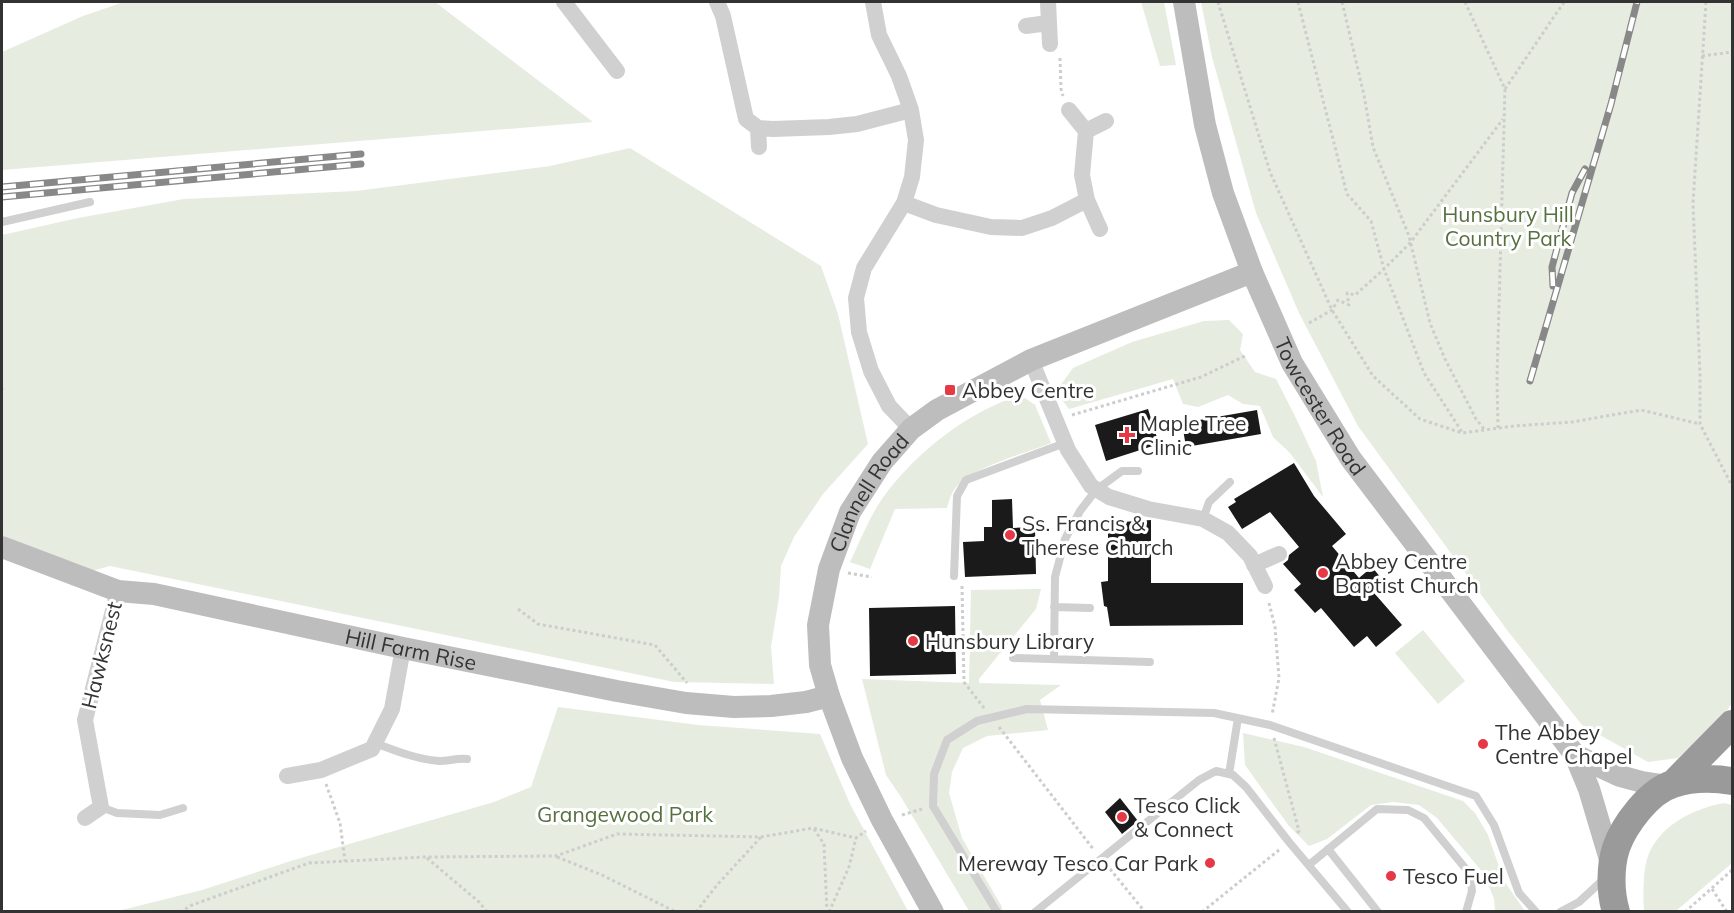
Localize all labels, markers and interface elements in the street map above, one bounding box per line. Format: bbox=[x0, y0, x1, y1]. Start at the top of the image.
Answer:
park label: Hunsbury Hill Country Park bbox=[1442, 201, 1574, 251]
street label: Towcester Road bbox=[1269, 333, 1371, 480]
place label: Abbey Centre bbox=[962, 377, 1094, 403]
marker: Abbey Centre bbox=[943, 383, 957, 397]
place label: Maple Tree Clinic bbox=[1140, 410, 1247, 460]
marker: Maple Tree Clinic bbox=[1118, 426, 1136, 444]
street label: Clannell Road bbox=[823, 428, 914, 556]
place label: Ss. Francis & Therese Church bbox=[1022, 510, 1174, 560]
marker: Ss. Francis & Therese Church bbox=[1003, 528, 1017, 542]
place label: Abbey Centre Baptist Church bbox=[1335, 548, 1479, 598]
marker: Abbey Centre Baptist Church bbox=[1316, 566, 1330, 580]
street label: Hawksnest bbox=[75, 599, 127, 711]
street label: Hill Farm Rise bbox=[343, 623, 479, 675]
place label: Hunsbury Library bbox=[925, 628, 1094, 654]
marker: Hunsbury Library bbox=[906, 634, 920, 648]
place label: The Abbey Centre Chapel bbox=[1495, 719, 1632, 769]
marker: The Abbey Centre Chapel bbox=[1476, 737, 1490, 751]
place label: Tesco Click & Connect bbox=[1134, 792, 1240, 842]
park label: Grangewood Park bbox=[537, 801, 713, 827]
marker: Tesco Click & Connect bbox=[1115, 810, 1129, 824]
place label: Mereway Tesco Car Park bbox=[958, 850, 1198, 876]
marker: Mereway Tesco Car Park bbox=[1203, 856, 1217, 870]
place label: Tesco Fuel bbox=[1403, 863, 1504, 889]
marker: Tesco Fuel bbox=[1384, 869, 1398, 883]

